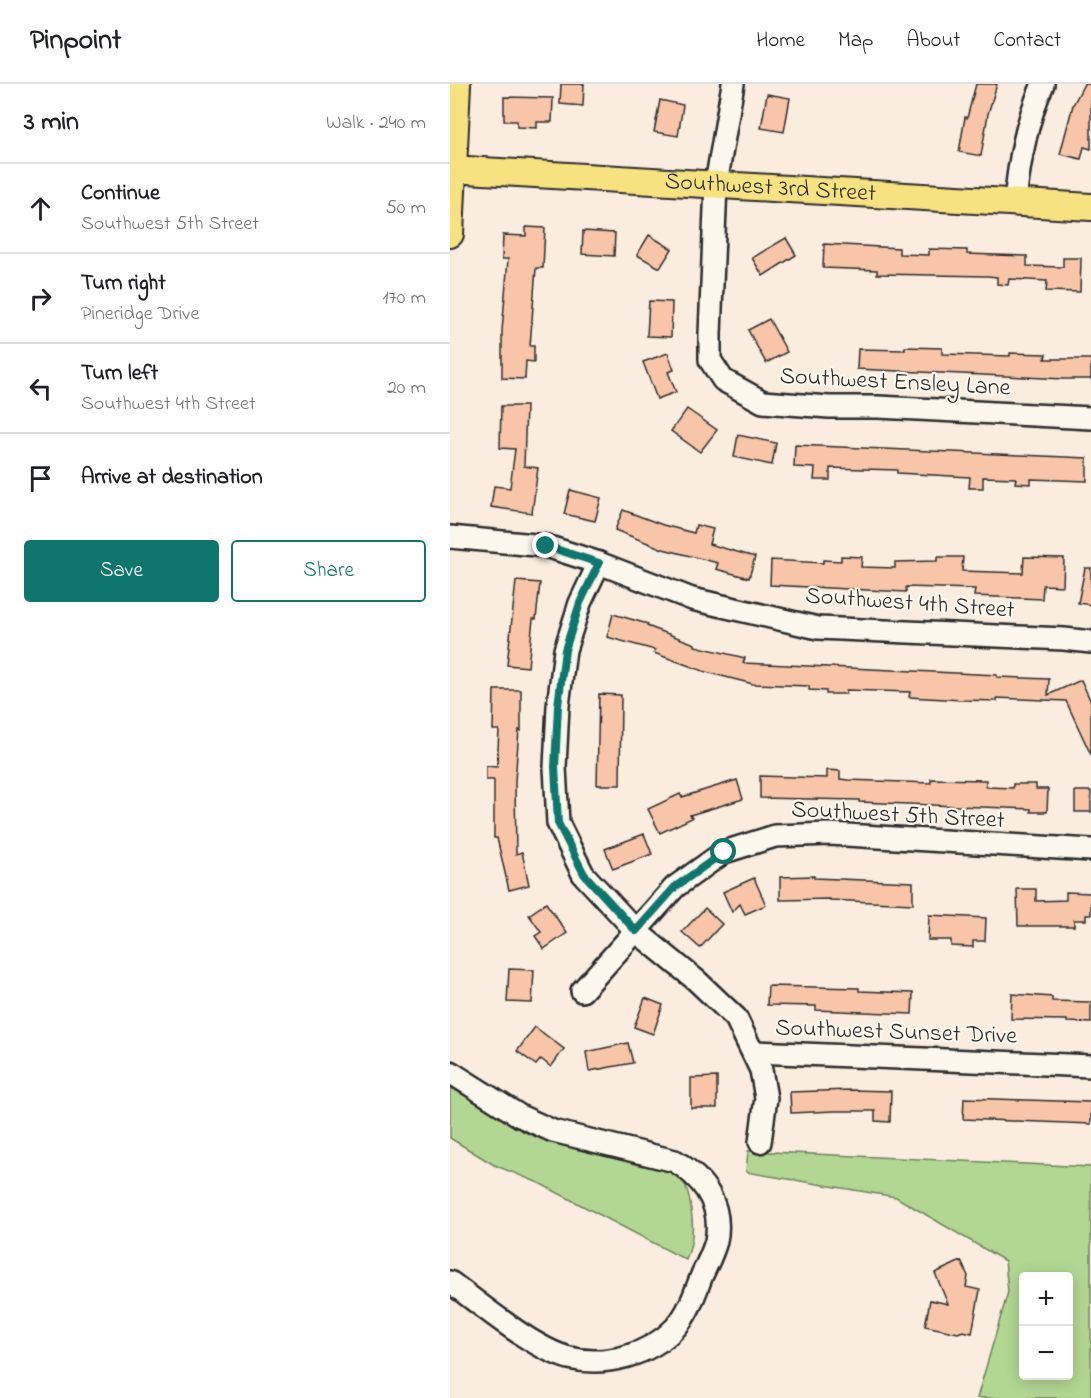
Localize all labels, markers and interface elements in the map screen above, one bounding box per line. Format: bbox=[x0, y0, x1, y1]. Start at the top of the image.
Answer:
text: Pinpoint bbox=[30, 21, 121, 62]
text: Home bbox=[756, 26, 805, 56]
text: Map bbox=[838, 26, 873, 56]
text: About bbox=[906, 26, 960, 56]
text: Contact bbox=[993, 26, 1061, 56]
text: 3 min bbox=[24, 104, 79, 142]
text: Walk · 240 m bbox=[326, 109, 426, 138]
street label: Southwest 3rd Street bbox=[664, 164, 877, 212]
text: Continue bbox=[81, 178, 160, 210]
icon: ahead bbox=[24, 192, 57, 225]
text: 50 m bbox=[385, 194, 426, 223]
text: Southwest 5th Street bbox=[81, 210, 259, 239]
text: Turn right bbox=[81, 268, 166, 300]
icon: right bbox=[24, 282, 57, 315]
text: 170 m bbox=[382, 284, 426, 313]
text: Pineridge Drive bbox=[81, 300, 200, 329]
text: Turn left bbox=[81, 358, 158, 390]
street label: Southwest Ensley Lane bbox=[779, 359, 1011, 408]
icon: left bbox=[24, 372, 57, 405]
text: 20 m bbox=[387, 374, 426, 403]
text: Southwest 4th Street bbox=[81, 390, 256, 419]
icon: arrive bbox=[24, 462, 57, 495]
text: Arrive at destination bbox=[81, 462, 263, 494]
route end bbox=[532, 532, 558, 558]
button: Save bbox=[24, 540, 219, 602]
button: Share bbox=[231, 540, 426, 602]
street label: Southwest 4th Street bbox=[804, 579, 1016, 629]
street label: Southwest 5th Street bbox=[790, 793, 1006, 839]
route start bbox=[710, 838, 736, 864]
street label: Southwest Sunset Drive bbox=[775, 1011, 1018, 1055]
map controls bbox=[1019, 1272, 1073, 1380]
button: + bbox=[1019, 1272, 1073, 1326]
button: − bbox=[1019, 1326, 1073, 1380]

